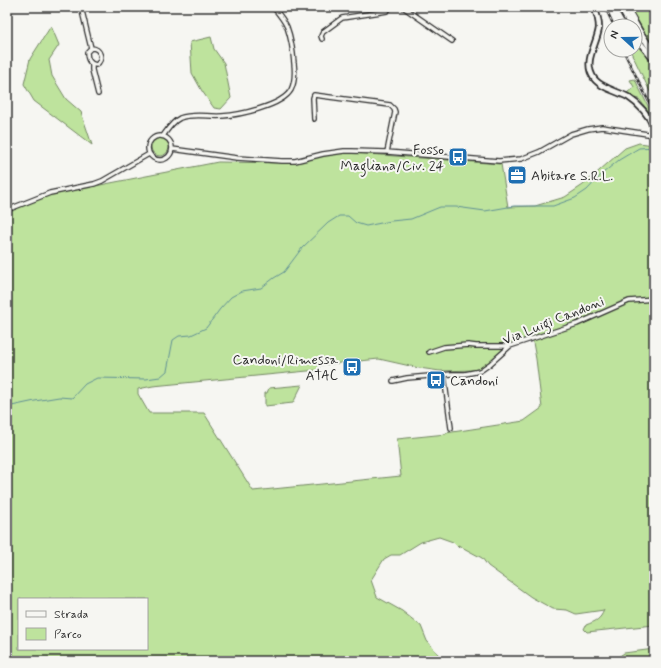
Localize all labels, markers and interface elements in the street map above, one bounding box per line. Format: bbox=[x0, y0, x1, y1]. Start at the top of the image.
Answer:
north arrow bbox=[603, 18, 643, 58]
text: N bbox=[607, 29, 622, 41]
place label: Fosso Magliana/Civ. 24 bbox=[341, 141, 445, 177]
bus stop icon: Fosso Magliana/Civ. 24 bbox=[447, 146, 469, 168]
office icon: Abitare S.R.L. bbox=[506, 164, 528, 186]
place label: Abitare S.R.L. bbox=[531, 167, 613, 185]
street label: Via Luigi Candoni bbox=[500, 292, 608, 351]
place label: Candoni/Rimessa ATAC bbox=[233, 351, 339, 385]
bus stop icon: Candoni/Rimessa ATAC bbox=[341, 356, 363, 378]
bus stop icon: Candoni bbox=[425, 369, 447, 391]
place label: Candoni bbox=[450, 372, 498, 390]
legend bbox=[18, 598, 148, 650]
text: Strada bbox=[54, 607, 88, 623]
text: Parco bbox=[54, 627, 82, 643]

